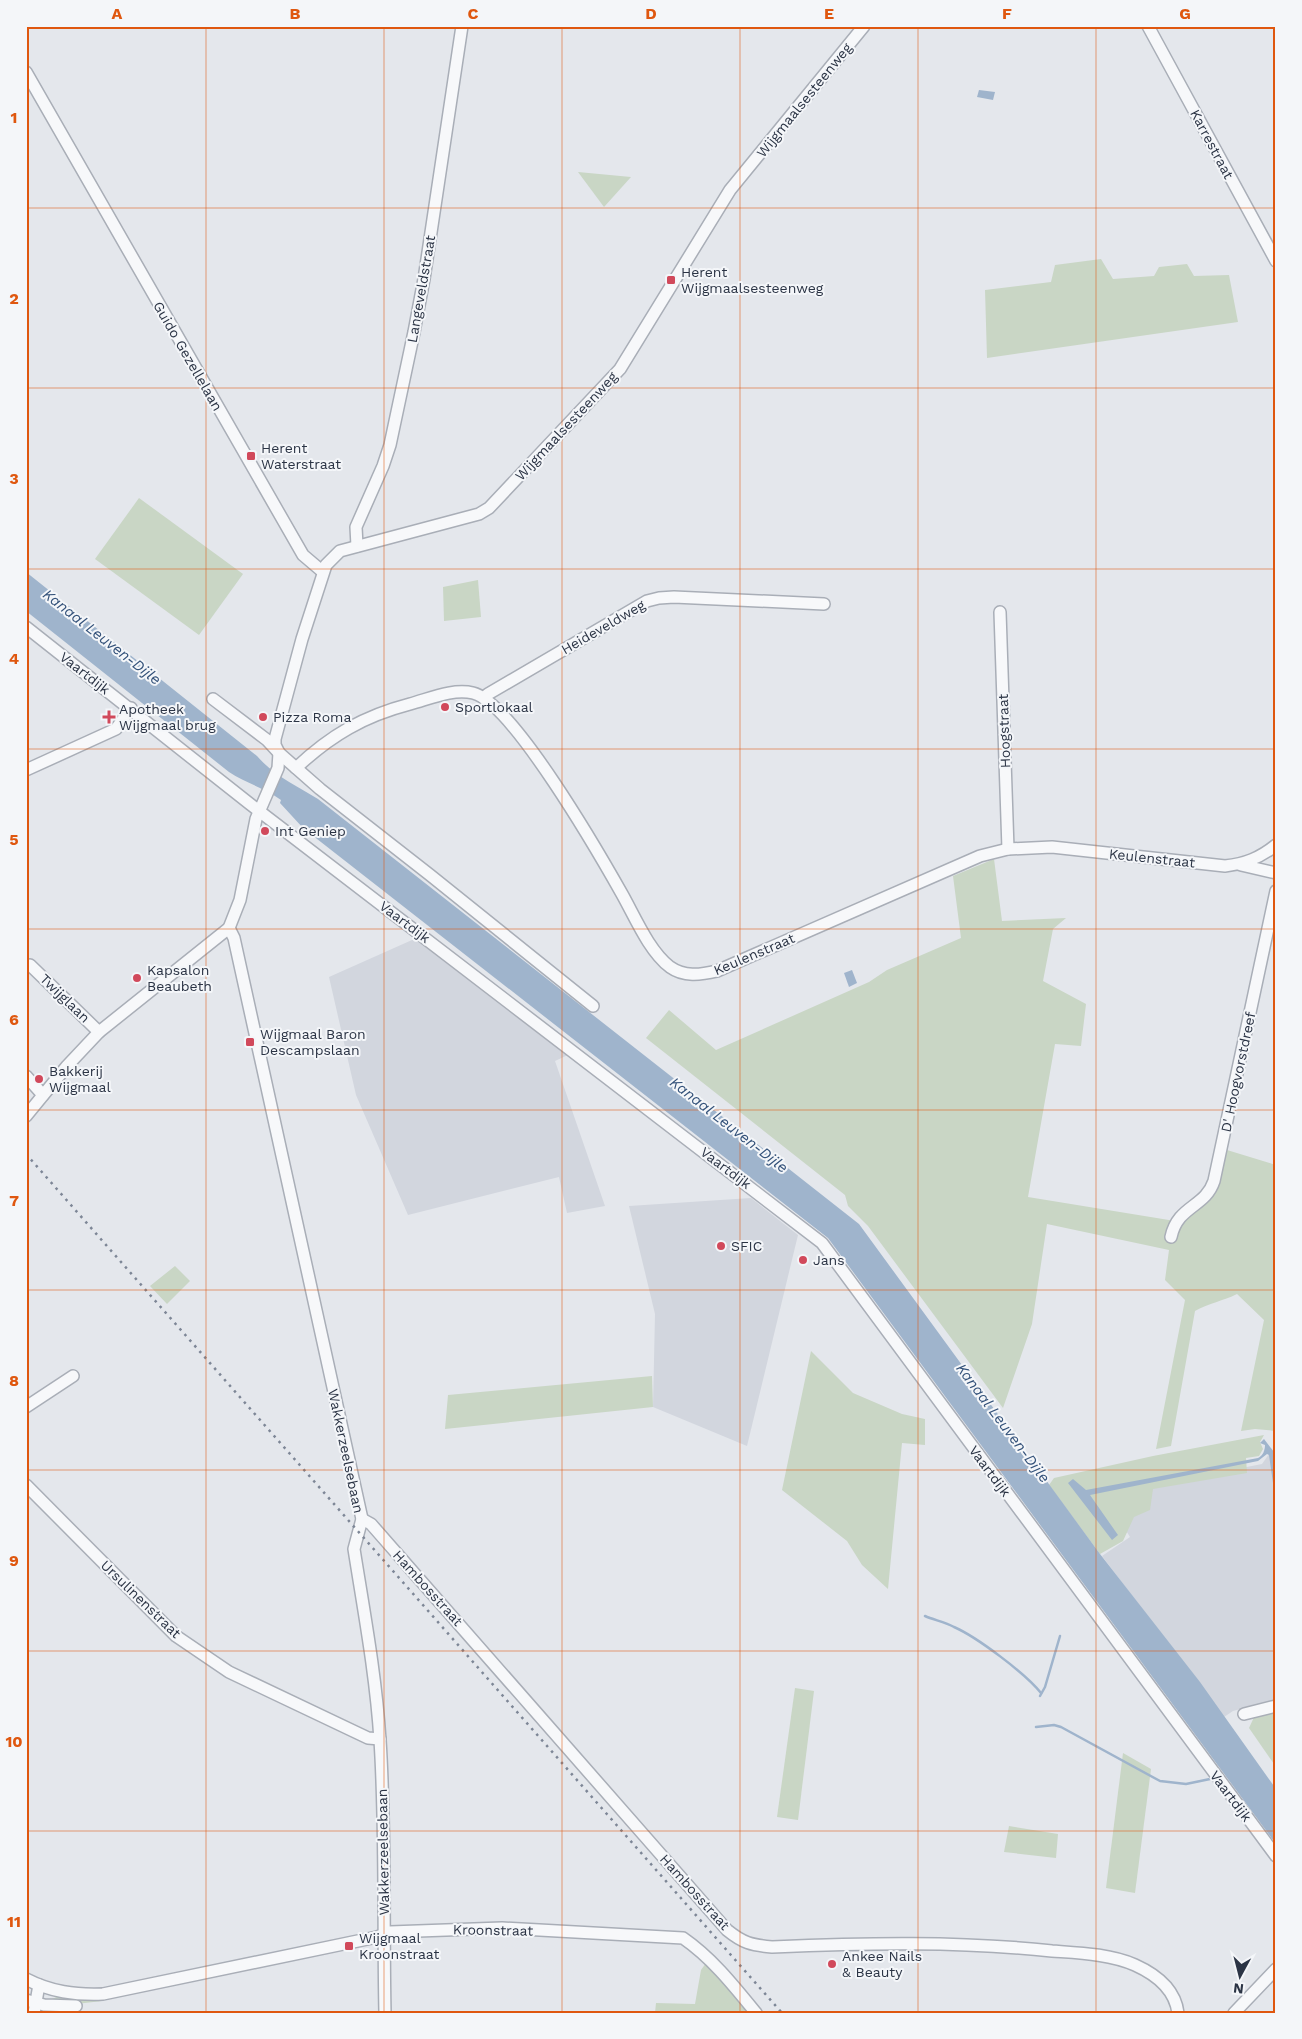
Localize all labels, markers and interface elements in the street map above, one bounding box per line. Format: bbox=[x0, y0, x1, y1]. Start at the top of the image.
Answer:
text: A bbox=[112, 4, 123, 23]
text: B bbox=[290, 4, 301, 23]
text: C bbox=[468, 4, 479, 23]
text: D bbox=[645, 4, 657, 23]
text: E bbox=[824, 4, 834, 23]
text: F bbox=[1002, 4, 1012, 23]
text: G bbox=[1179, 4, 1191, 23]
street label: Wijgmaalsesteenweg bbox=[753, 39, 855, 160]
street label: Karrestraat bbox=[1187, 107, 1237, 182]
text: 1 bbox=[11, 108, 17, 127]
street label: Langeveldstraat bbox=[404, 234, 438, 344]
place label: Herent Wijgmaalsesteenweg bbox=[681, 264, 824, 296]
marker: Herent Wijgmaalsesteenweg bbox=[665, 274, 677, 286]
text: 2 bbox=[9, 289, 19, 308]
street label: Guido Gezellelaan bbox=[150, 298, 226, 414]
street label: Wijgmaalsesteenweg bbox=[512, 368, 621, 483]
place label: Herent Waterstraat bbox=[261, 440, 341, 472]
marker: Herent Waterstraat bbox=[245, 450, 257, 462]
text: 3 bbox=[9, 469, 19, 488]
water label: Kanaal Leuven-Dijle bbox=[39, 585, 165, 689]
street label: Heideveldweg bbox=[558, 596, 648, 657]
street label: Vaartdijk bbox=[57, 648, 113, 698]
text: 4 bbox=[9, 649, 19, 668]
street label: Hoogstraat bbox=[995, 693, 1013, 769]
place label: Sportlokaal bbox=[455, 699, 534, 715]
place label: Apotheek Wijgmaal brug bbox=[119, 701, 216, 733]
marker: Sportlokaal bbox=[439, 701, 451, 713]
place label: Pizza Roma bbox=[273, 709, 351, 725]
marker: Apotheek Wijgmaal brug bbox=[103, 711, 115, 723]
marker: Pizza Roma bbox=[257, 711, 269, 723]
place label: Int Geniep bbox=[275, 823, 346, 839]
marker: Int Geniep bbox=[259, 825, 271, 837]
text: 5 bbox=[9, 830, 19, 849]
street label: Keulenstraat bbox=[1108, 846, 1196, 870]
street label: Vaartdijk bbox=[376, 898, 434, 946]
street label: Keulenstraat bbox=[711, 930, 797, 978]
place label: Kapsalon Beaubeth bbox=[147, 962, 212, 994]
street label: Twijglaan bbox=[37, 970, 93, 1026]
marker: Kapsalon Beaubeth bbox=[131, 972, 143, 984]
text: 6 bbox=[9, 1010, 19, 1029]
street label: D' Hoogvorstdreef bbox=[1217, 1010, 1259, 1134]
place label: Wijgmaal Baron Descampslaan bbox=[260, 1026, 366, 1058]
marker: Wijgmaal Baron Descampslaan bbox=[244, 1036, 256, 1048]
place label: Bakkerij Wijgmaal bbox=[49, 1063, 112, 1095]
marker: Bakkerij Wijgmaal bbox=[33, 1073, 45, 1085]
water label: Kanaal Leuven-Dijle bbox=[666, 1073, 792, 1177]
street label: Vaartdijk bbox=[697, 1144, 755, 1192]
text: 7 bbox=[9, 1191, 19, 1210]
place label: SFIC bbox=[731, 1238, 762, 1254]
marker: SFIC bbox=[715, 1240, 727, 1252]
place label: Jans bbox=[813, 1252, 845, 1268]
marker: Jans bbox=[797, 1254, 809, 1266]
water label: Kanaal Leuven-Dijle bbox=[952, 1360, 1054, 1486]
text: 8 bbox=[9, 1371, 19, 1390]
street label: Wakkerzeelsebaan bbox=[325, 1387, 367, 1515]
street label: Vaartdijk bbox=[966, 1442, 1014, 1500]
street label: Hambosstraat bbox=[390, 1547, 466, 1629]
text: 9 bbox=[9, 1551, 19, 1570]
street label: Ursulinenstraat bbox=[98, 1557, 184, 1641]
text: 10 bbox=[5, 1732, 23, 1751]
street label: Vaartdijk bbox=[1207, 1767, 1255, 1825]
street label: Wakkerzeelsebaan bbox=[374, 1788, 392, 1916]
street label: Hambosstraat bbox=[657, 1851, 733, 1933]
text: 11 bbox=[7, 1912, 21, 1931]
street label: Kroonstraat bbox=[453, 1921, 533, 1939]
place label: Wijgmaal Kroonstraat bbox=[359, 1930, 439, 1962]
marker: Wijgmaal Kroonstraat bbox=[343, 1940, 355, 1952]
place label: Ankee Nails & Beauty bbox=[842, 1948, 922, 1980]
north arrow bbox=[1214, 1952, 1264, 2002]
marker: Ankee Nails & Beauty bbox=[826, 1958, 838, 1970]
text: N bbox=[1232, 1980, 1245, 1997]

